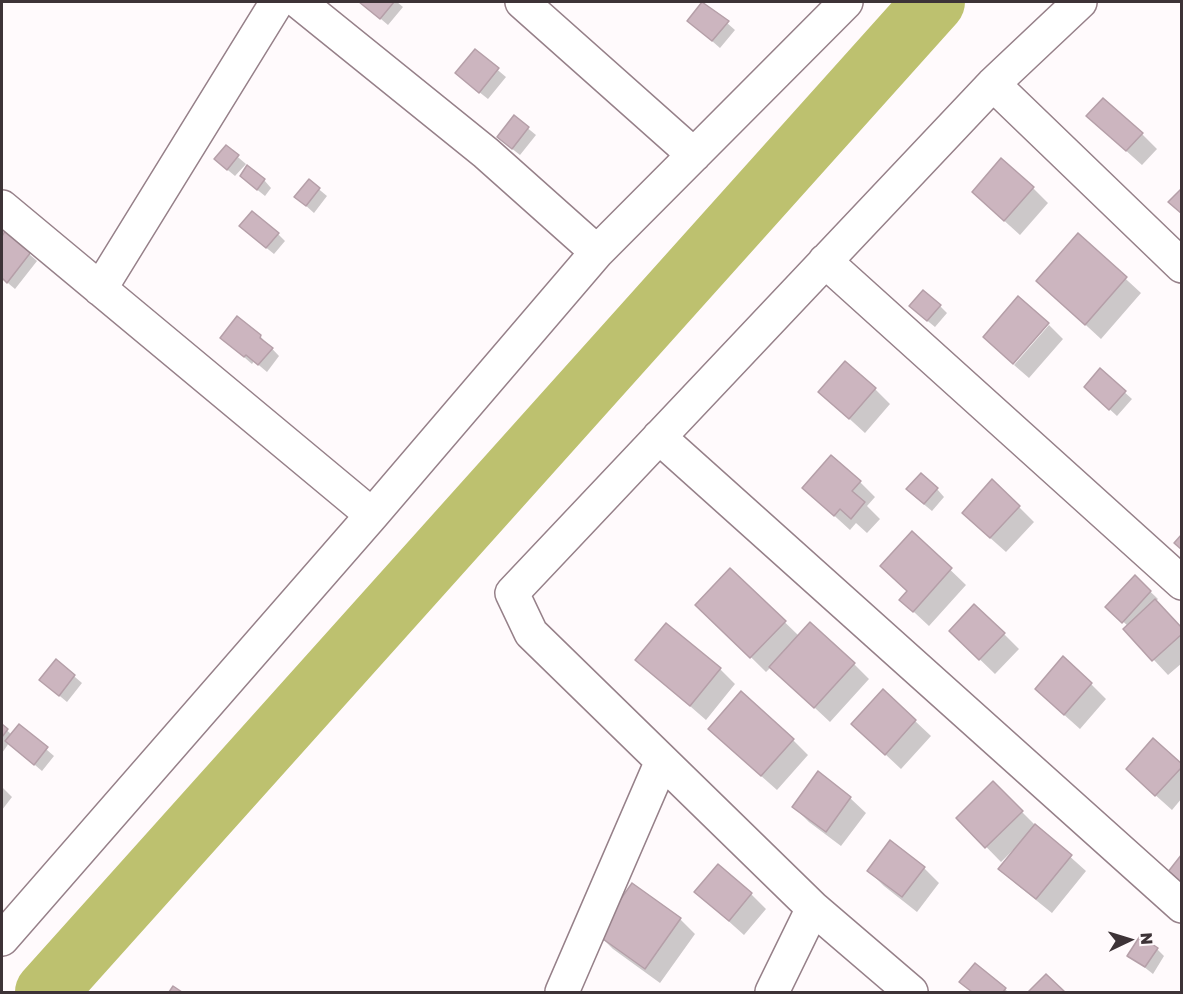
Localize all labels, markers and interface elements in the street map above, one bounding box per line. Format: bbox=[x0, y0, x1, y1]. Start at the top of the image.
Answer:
north arrow bbox=[1099, 910, 1159, 970]
text: N bbox=[1137, 932, 1157, 946]

